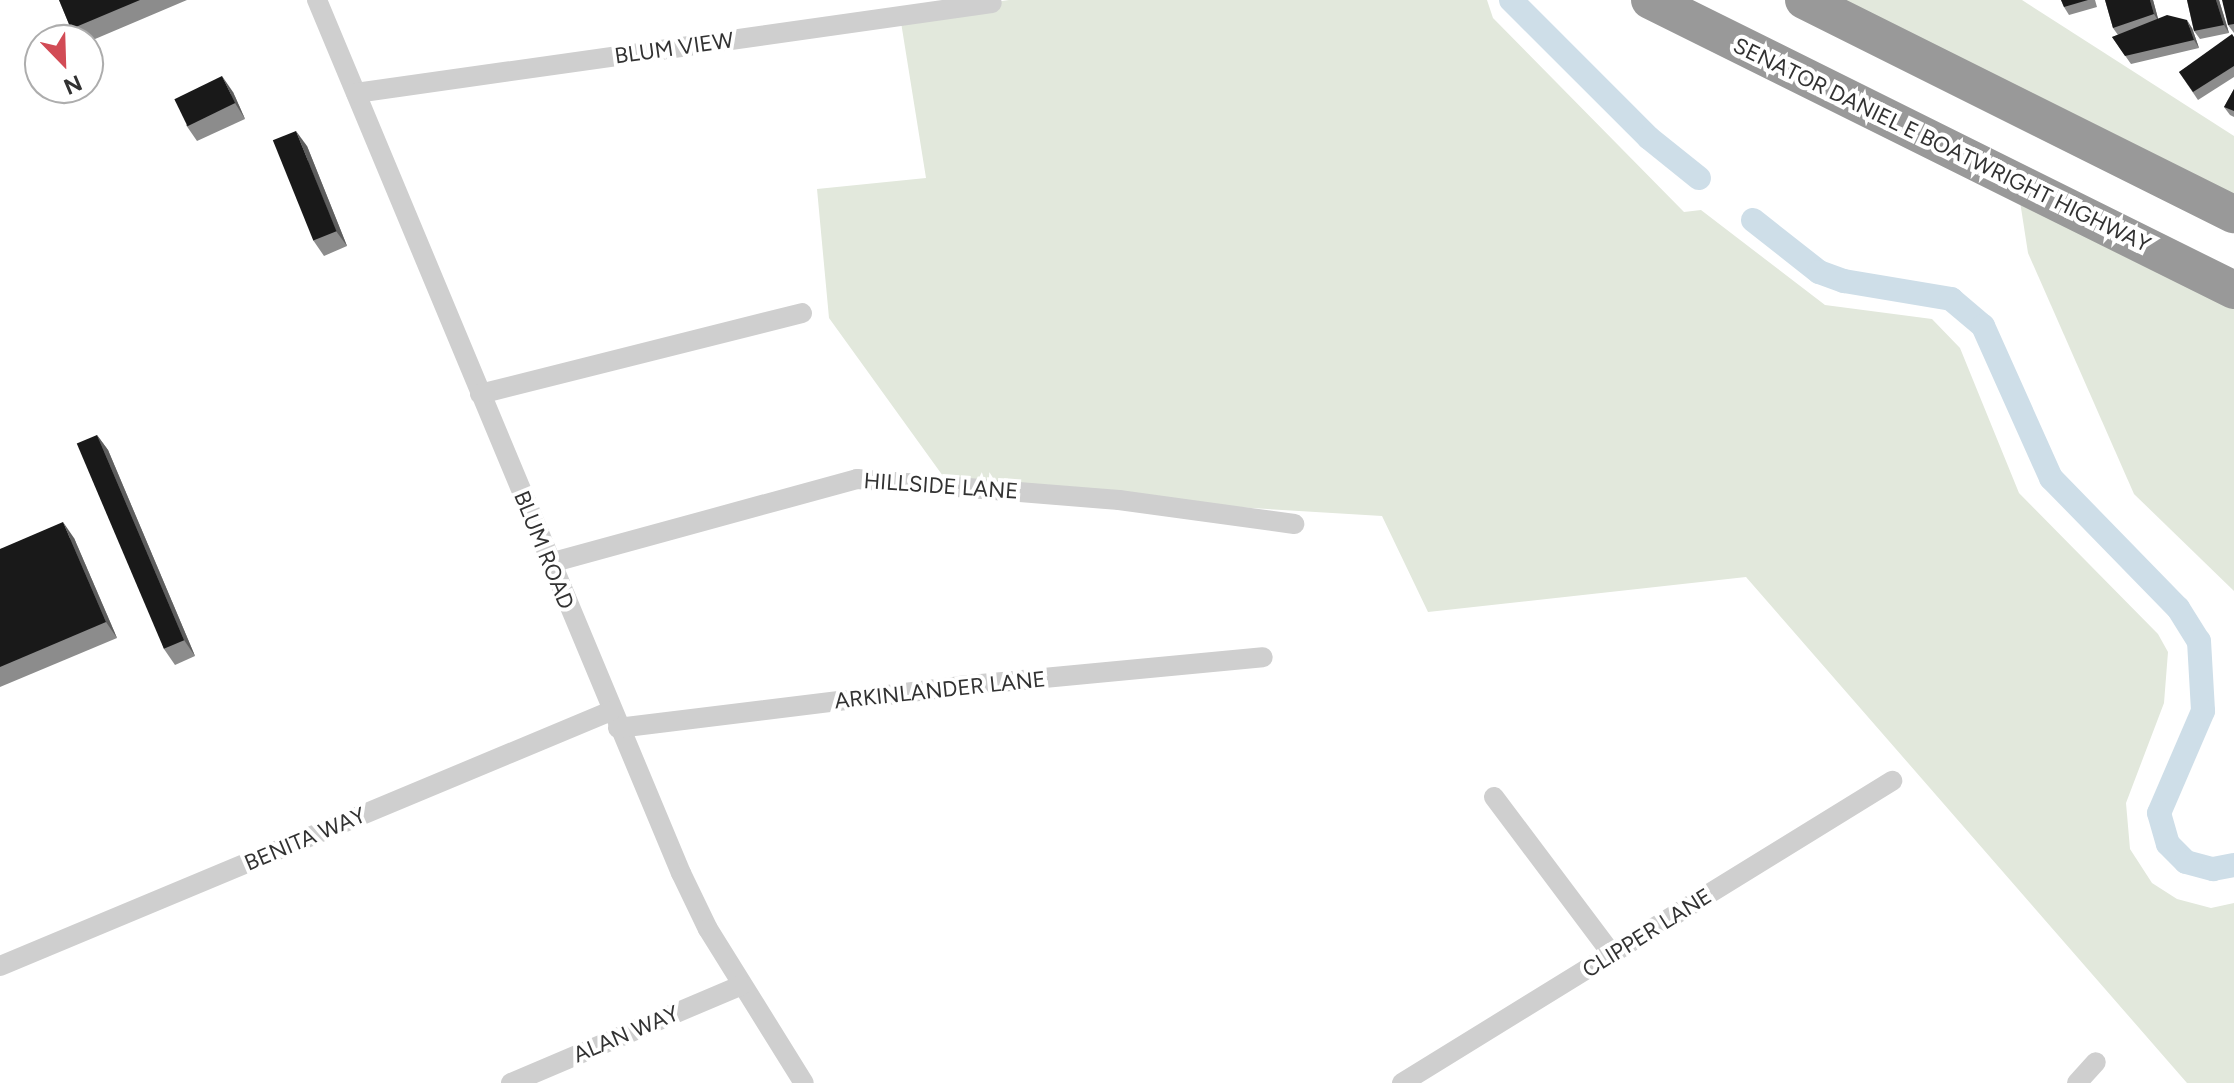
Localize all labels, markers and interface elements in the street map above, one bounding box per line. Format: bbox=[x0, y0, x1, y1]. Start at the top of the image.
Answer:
north arrow bbox=[24, 24, 104, 104]
street label: BLUM VIEW bbox=[613, 27, 735, 69]
street label: SENATOR DANIEL E BOATWRIGHT HIGHWAY bbox=[1729, 32, 2155, 258]
text: N bbox=[60, 69, 86, 100]
street label: HILLSIDE LANE bbox=[863, 467, 1019, 505]
street label: BLUM ROAD bbox=[508, 487, 580, 613]
street label: ARKINLANDER LANE bbox=[833, 666, 1047, 714]
street label: BENITA WAY bbox=[241, 802, 369, 876]
street label: CLIPPER LANE bbox=[1578, 883, 1716, 983]
street label: ALAN WAY bbox=[569, 1000, 683, 1068]

